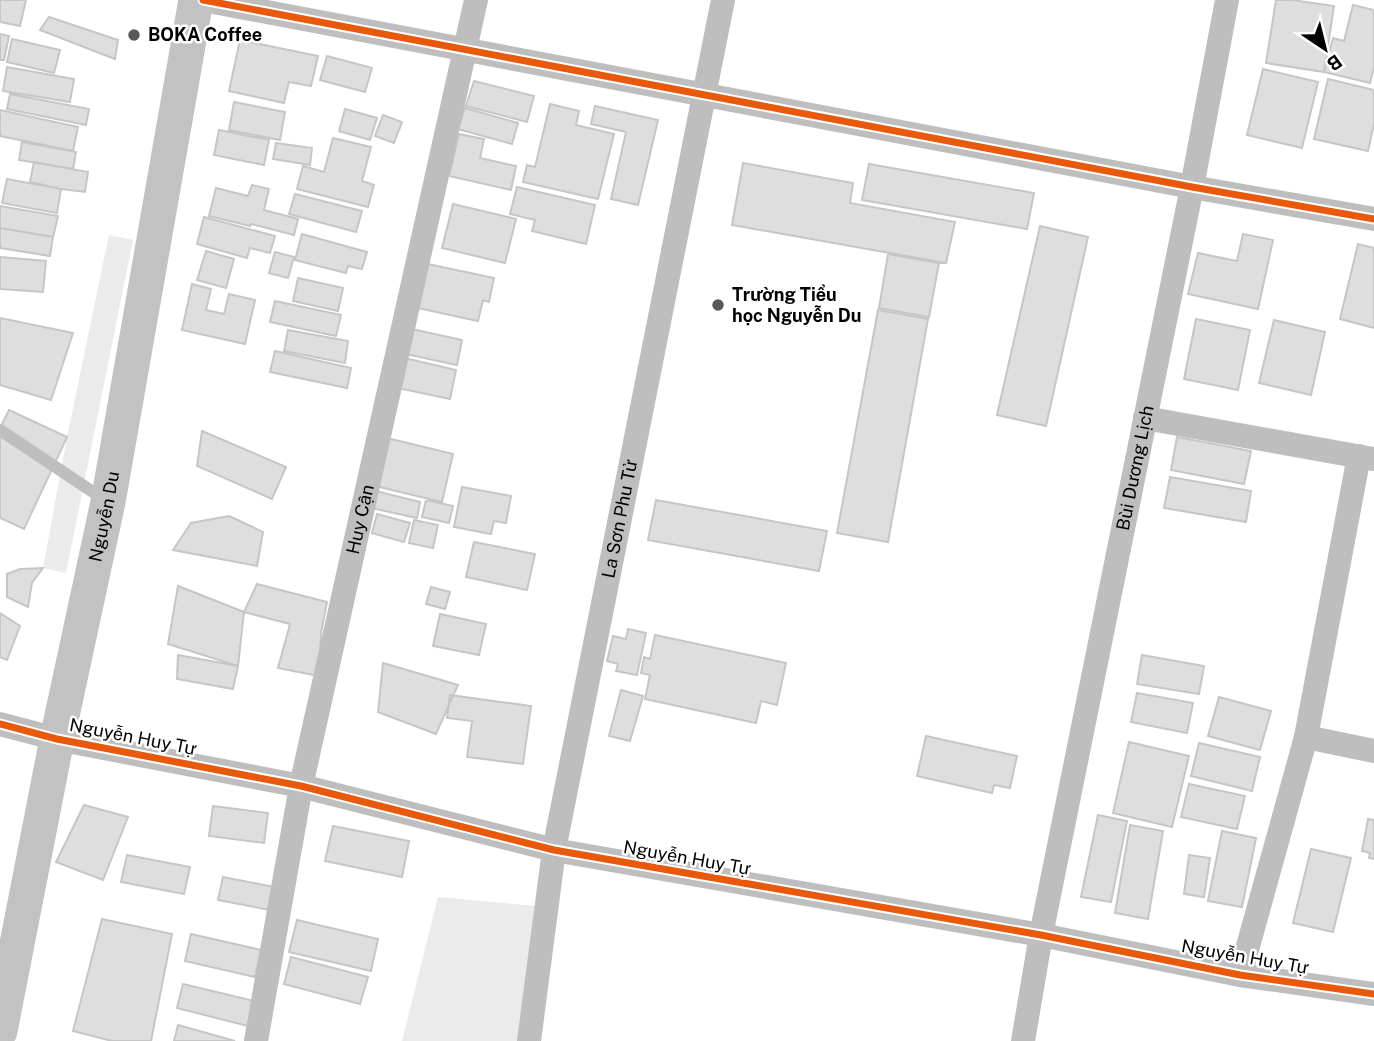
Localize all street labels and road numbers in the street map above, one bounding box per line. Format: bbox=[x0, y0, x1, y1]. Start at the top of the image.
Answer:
street label: Bùi Dương Lịch bbox=[1112, 403, 1158, 532]
street label: La Sơn Phu Tử bbox=[597, 458, 641, 580]
street label: Nguyễn Du bbox=[84, 469, 123, 564]
street label: Huy Cận bbox=[342, 483, 378, 556]
street label: Nguyễn Huy Tự bbox=[68, 714, 199, 759]
street label: Nguyễn Huy Tự bbox=[622, 836, 753, 879]
street label: Nguyễn Huy Tự bbox=[1180, 935, 1311, 978]

